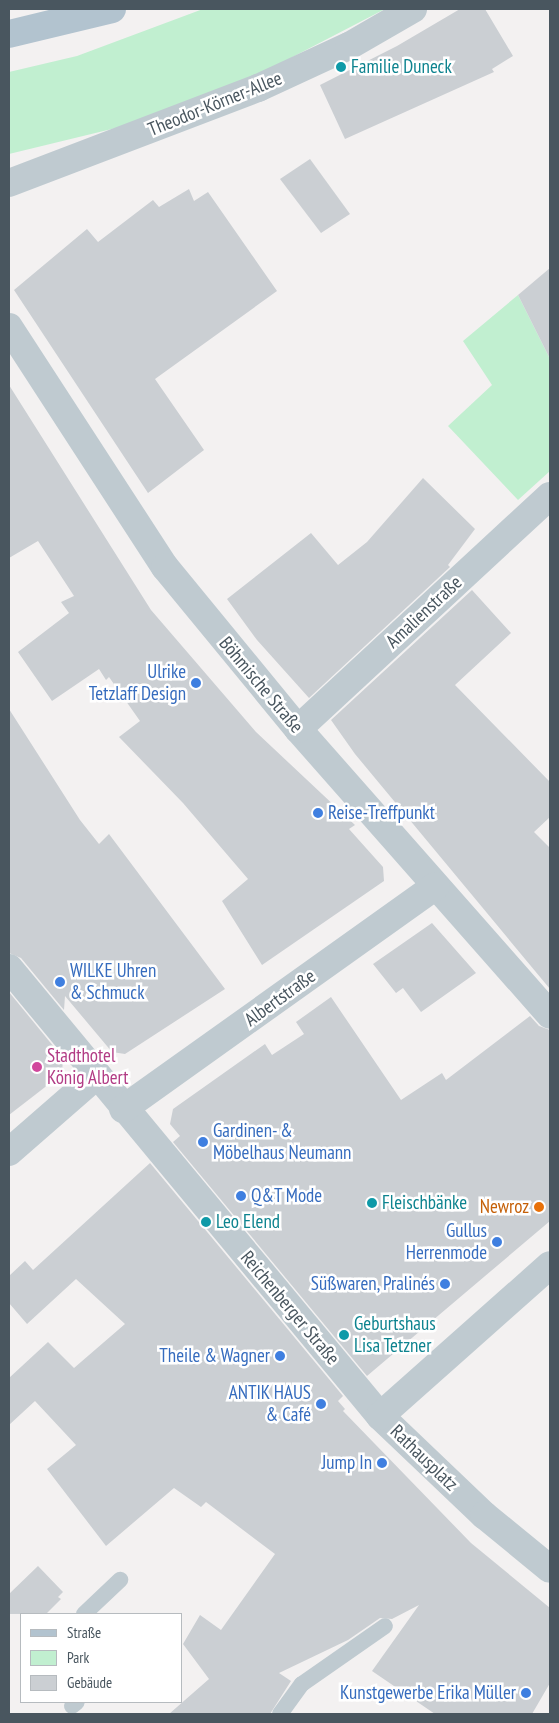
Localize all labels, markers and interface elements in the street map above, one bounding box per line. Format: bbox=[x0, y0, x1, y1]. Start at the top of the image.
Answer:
place label: Familie Duneck bbox=[351, 56, 452, 78]
marker: Familie Duneck bbox=[335, 61, 347, 73]
street label: Theodor-Körner-Allee bbox=[145, 67, 285, 141]
street label: Amalienstraße bbox=[381, 571, 467, 653]
street label: Böhmische Straße bbox=[214, 632, 308, 738]
place label: Ulrike Tetzlaff Design bbox=[89, 661, 186, 705]
marker: Ulrike Tetzlaff Design bbox=[190, 677, 202, 689]
place label: Reise-Treffpunkt bbox=[328, 802, 435, 824]
marker: Reise-Treffpunkt bbox=[312, 807, 324, 819]
place label: WILKE Uhren & Schmuck bbox=[70, 960, 156, 1004]
street label: Albertstraße bbox=[240, 965, 320, 1031]
marker: WILKE Uhren & Schmuck bbox=[54, 976, 66, 988]
place label: Stadthotel König Albert bbox=[47, 1045, 129, 1089]
marker: Stadthotel König Albert bbox=[31, 1061, 43, 1073]
place label: Gardinen- & Möbelhaus Neumann bbox=[213, 1120, 351, 1164]
marker: Gardinen- & Möbelhaus Neumann bbox=[197, 1136, 209, 1148]
place label: Q&T Mode bbox=[251, 1185, 323, 1207]
marker: Q&T Mode bbox=[235, 1190, 247, 1202]
place label: Fleischbänke bbox=[382, 1192, 467, 1214]
place label: Newroz bbox=[480, 1196, 529, 1218]
marker: Fleischbänke bbox=[366, 1197, 378, 1209]
marker: Newroz bbox=[533, 1201, 545, 1213]
place label: Leo Elend bbox=[216, 1211, 280, 1233]
marker: Leo Elend bbox=[200, 1216, 212, 1228]
place label: Gullus Herrenmode bbox=[406, 1220, 487, 1264]
marker: Gullus Herrenmode bbox=[491, 1236, 503, 1248]
street label: Reichenberger Straße bbox=[236, 1246, 344, 1370]
place label: Süßwaren, Pralinés bbox=[310, 1273, 435, 1295]
marker: Süßwaren, Pralinés bbox=[439, 1278, 451, 1290]
place label: Geburtshaus Lisa Tetzner bbox=[354, 1313, 436, 1357]
marker: Geburtshaus Lisa Tetzner bbox=[338, 1329, 350, 1341]
place label: Theile & Wagner bbox=[159, 1345, 270, 1367]
marker: Theile & Wagner bbox=[274, 1350, 286, 1362]
place label: ANTIK HAUS & Café bbox=[228, 1382, 311, 1426]
marker: ANTIK HAUS & Café bbox=[315, 1398, 327, 1410]
street label: Rathausplatz bbox=[386, 1420, 462, 1496]
place label: Jump In bbox=[322, 1452, 372, 1474]
marker: Jump In bbox=[376, 1457, 388, 1469]
legend bbox=[20, 1613, 182, 1703]
text: Straße bbox=[67, 1623, 101, 1642]
text: Park bbox=[67, 1648, 89, 1667]
text: Gebäude bbox=[67, 1673, 112, 1692]
place label: Kunstgewerbe Erika Müller bbox=[340, 1682, 516, 1704]
marker: Kunstgewerbe Erika Müller bbox=[520, 1687, 532, 1699]

